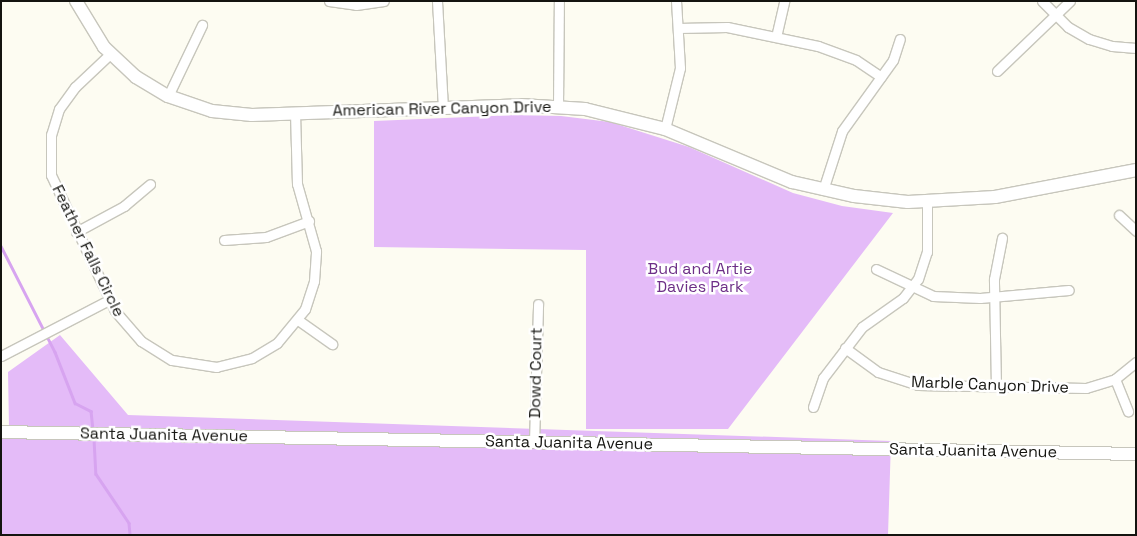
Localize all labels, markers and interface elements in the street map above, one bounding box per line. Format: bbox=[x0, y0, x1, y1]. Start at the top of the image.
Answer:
street label: American River Canyon Drive bbox=[332, 97, 552, 121]
street label: Feather Falls Circle bbox=[48, 182, 128, 320]
park label: Bud and Artie Davies Park bbox=[647, 259, 753, 297]
street label: Dowd Court bbox=[526, 327, 546, 419]
street label: Marble Canyon Drive bbox=[911, 373, 1069, 397]
street label: Santa Juanita Avenue bbox=[80, 424, 248, 446]
street label: Santa Juanita Avenue bbox=[485, 432, 653, 454]
street label: Santa Juanita Avenue bbox=[889, 440, 1057, 462]

